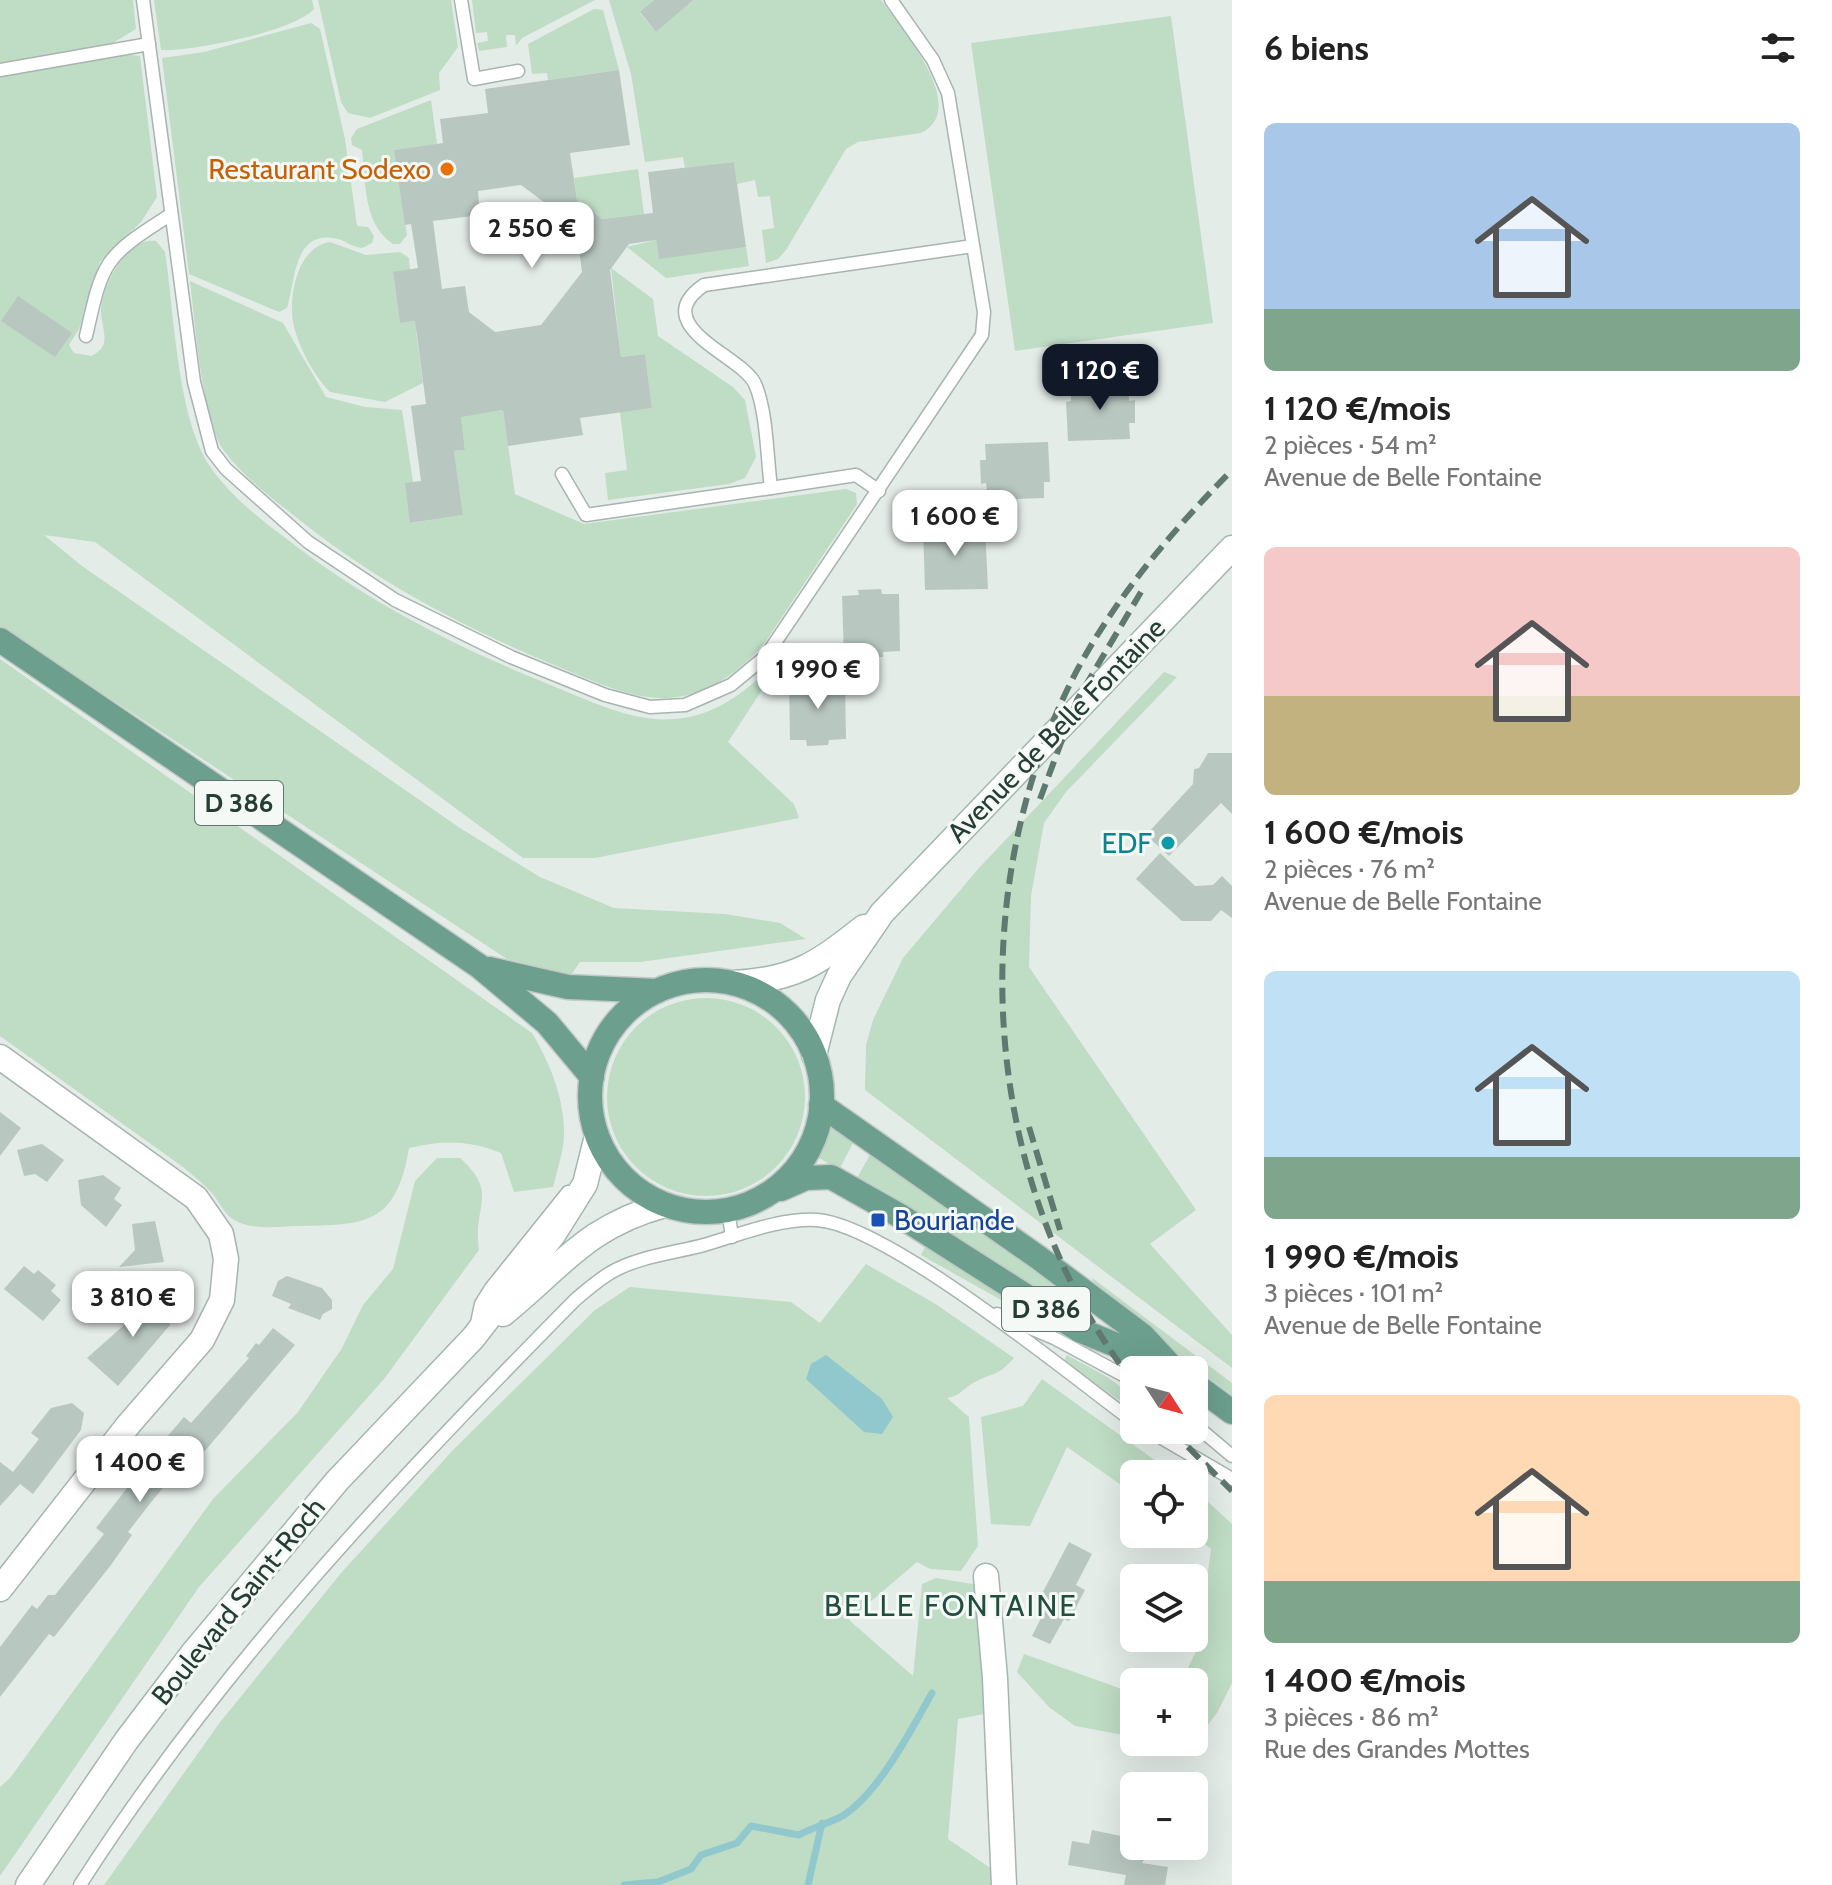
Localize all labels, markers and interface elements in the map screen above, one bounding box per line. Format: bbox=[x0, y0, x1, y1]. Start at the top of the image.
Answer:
icon: filters bbox=[1756, 26, 1800, 70]
text: 6 biens bbox=[1264, 27, 1369, 69]
place label: Restaurant Sodexo bbox=[208, 152, 431, 186]
marker: Restaurant Sodexo bbox=[438, 160, 456, 178]
icon: home bbox=[1460, 175, 1604, 319]
pin: 2 550 € bbox=[458, 202, 606, 270]
text: 2 550 € bbox=[488, 212, 576, 244]
pin: 1 120 € bbox=[1026, 344, 1174, 412]
text: 1 120 € bbox=[1060, 354, 1140, 386]
text: 1 120 €/mois bbox=[1264, 387, 1451, 429]
text: 2 pièces · 54 m² bbox=[1264, 429, 1437, 461]
text: Avenue de Belle Fontaine bbox=[1264, 461, 1542, 493]
pin: 1 600 € bbox=[881, 490, 1029, 558]
text: 1 600 € bbox=[910, 500, 1000, 532]
icon: home bbox=[1460, 599, 1604, 743]
street label: Avenue de Belle Fontaine bbox=[940, 611, 1172, 849]
pin: 1 990 € bbox=[744, 643, 892, 711]
text: 1 990 € bbox=[775, 653, 861, 685]
road number: D 386 bbox=[195, 781, 283, 825]
text: 1 600 €/mois bbox=[1264, 811, 1464, 853]
place label: EDF bbox=[1101, 826, 1152, 860]
marker: EDF bbox=[1159, 834, 1177, 852]
text: 2 pièces · 76 m² bbox=[1264, 853, 1435, 885]
text: Avenue de Belle Fontaine bbox=[1264, 885, 1542, 917]
icon: home bbox=[1460, 1023, 1604, 1167]
place label: Bouriande bbox=[894, 1203, 1015, 1237]
marker: Bouriande bbox=[869, 1211, 887, 1229]
text: 1 990 €/mois bbox=[1264, 1235, 1459, 1277]
pin: 3 810 € bbox=[59, 1271, 207, 1339]
text: 3 pièces · 101 m² bbox=[1264, 1277, 1443, 1309]
text: 3 810 € bbox=[90, 1281, 176, 1313]
road number: D 386 bbox=[1002, 1287, 1090, 1331]
text: Avenue de Belle Fontaine bbox=[1264, 1309, 1542, 1341]
north arrow bbox=[1120, 1356, 1208, 1444]
map controls bbox=[1120, 1356, 1208, 1860]
pin: 1 400 € bbox=[66, 1436, 214, 1504]
text: 1 400 € bbox=[95, 1446, 185, 1478]
icon: home bbox=[1460, 1447, 1604, 1591]
button: locate bbox=[1120, 1460, 1208, 1548]
street label: Boulevard Saint-Roch bbox=[144, 1490, 332, 1712]
button: layers bbox=[1120, 1564, 1208, 1652]
district label: BELLE FONTAINE bbox=[824, 1587, 1078, 1624]
text: 1 400 €/mois bbox=[1264, 1659, 1466, 1701]
button: + bbox=[1120, 1668, 1208, 1756]
text: 3 pièces · 86 m² bbox=[1264, 1701, 1439, 1733]
text: Rue des Grandes Mottes bbox=[1264, 1733, 1530, 1765]
button: − bbox=[1120, 1772, 1208, 1860]

